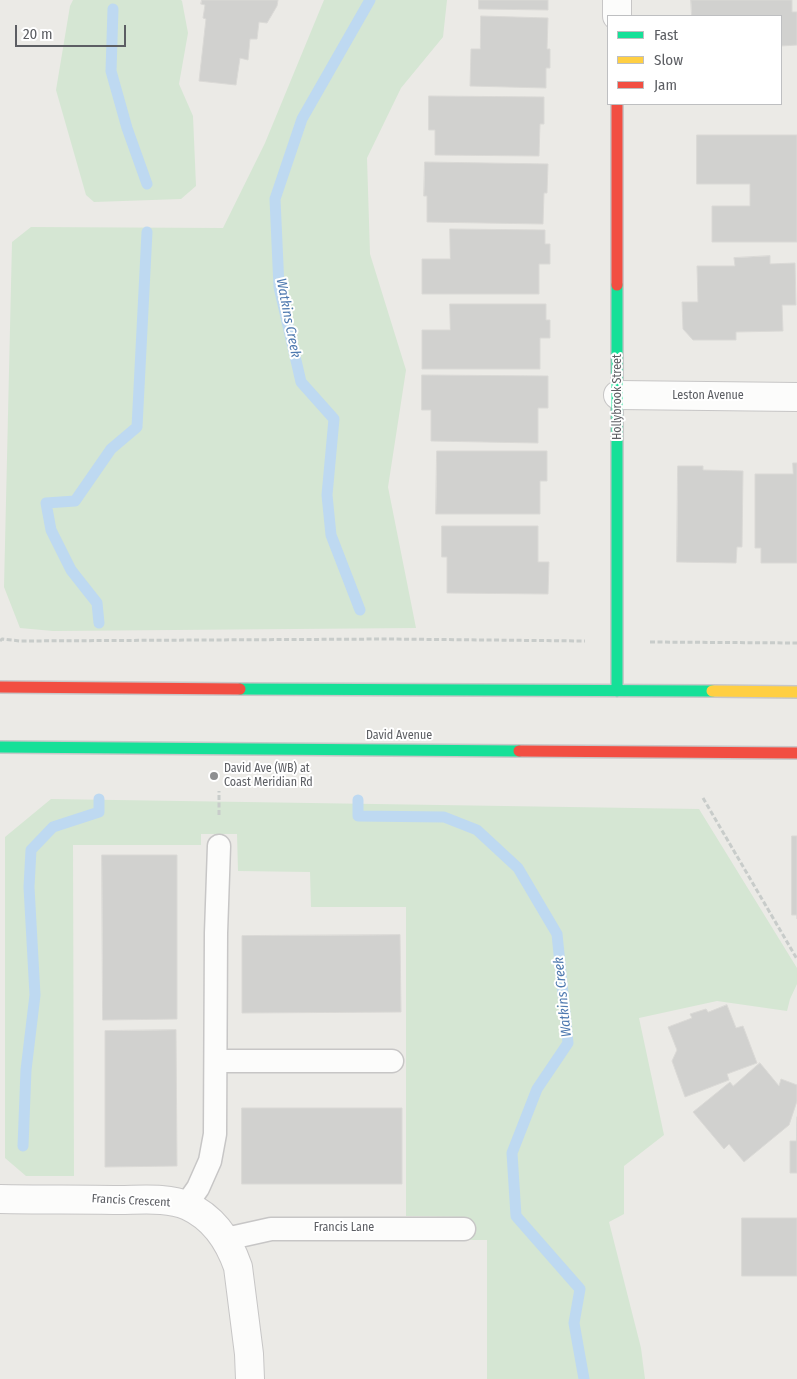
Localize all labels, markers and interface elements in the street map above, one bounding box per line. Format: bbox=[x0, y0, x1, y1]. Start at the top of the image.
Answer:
scale bar bbox=[18, 15, 129, 47]
legend bbox=[607, 15, 782, 105]
text: 20 m bbox=[23, 25, 53, 43]
text: Fast bbox=[654, 26, 678, 44]
text: Slow bbox=[654, 51, 683, 69]
text: Jam bbox=[654, 76, 677, 94]
water label: Watkins Creek bbox=[272, 277, 304, 359]
street label: Hollybrook Street bbox=[611, 354, 625, 440]
street label: Leston Avenue bbox=[672, 389, 744, 403]
street label: David Avenue bbox=[366, 729, 432, 743]
place label: David Ave (WB) at Coast Meridian Rd bbox=[224, 762, 313, 790]
marker: David Ave (WB) at Coast Meridian Rd bbox=[208, 770, 220, 782]
water label: Watkins Creek bbox=[550, 956, 576, 1038]
street label: Francis Crescent bbox=[91, 1192, 171, 1210]
street label: Francis Lane bbox=[314, 1221, 374, 1235]

